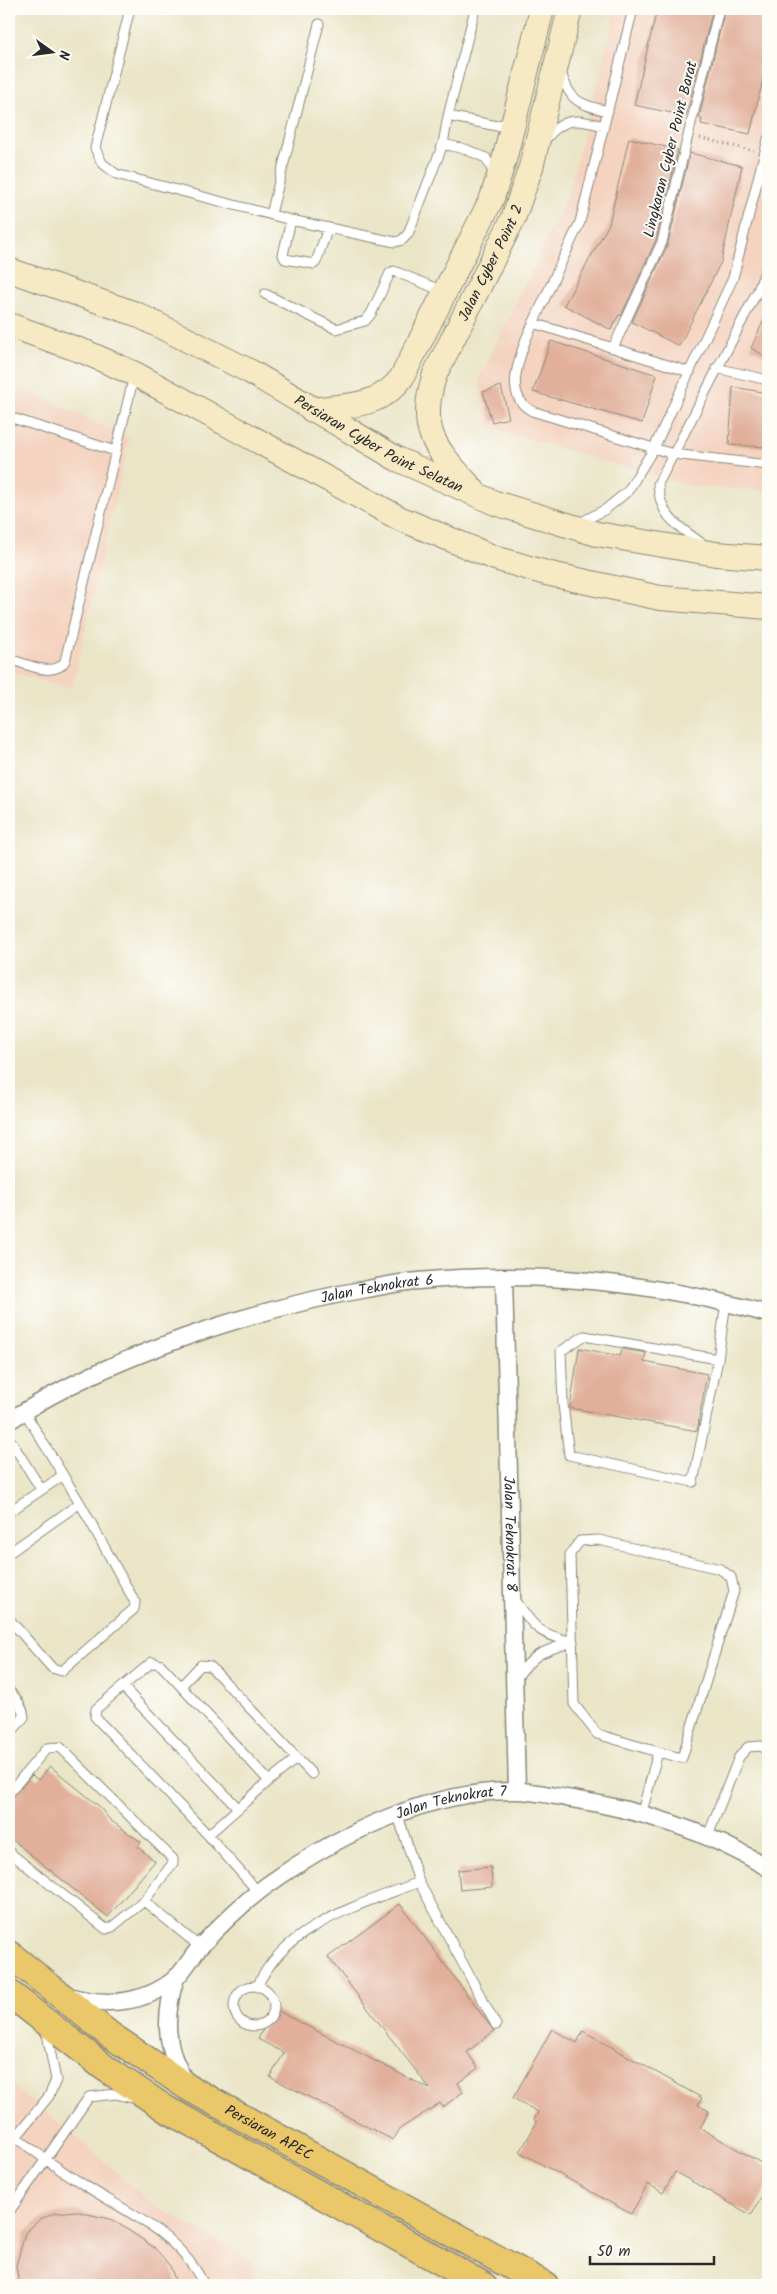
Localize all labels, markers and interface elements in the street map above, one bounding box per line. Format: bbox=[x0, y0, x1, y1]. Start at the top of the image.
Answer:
north arrow bbox=[28, 28, 78, 78]
text: N bbox=[52, 48, 75, 62]
street label: Lingkaran Cyber Point Barat bbox=[637, 58, 705, 240]
street label: Jalan Cyber Point 2 bbox=[453, 201, 530, 326]
street label: Persiaran Cyber Point Selatan bbox=[289, 389, 467, 500]
street label: Jalan Teknokrat 6 bbox=[318, 1269, 435, 1311]
street label: Jalan Teknokrat 8 bbox=[496, 1476, 523, 1593]
street label: Jalan Teknokrat 7 bbox=[392, 1780, 508, 1827]
street label: Persiaran APEC bbox=[220, 2099, 317, 2167]
scale bar bbox=[590, 2234, 713, 2266]
text: 50 m bbox=[597, 2240, 631, 2264]

